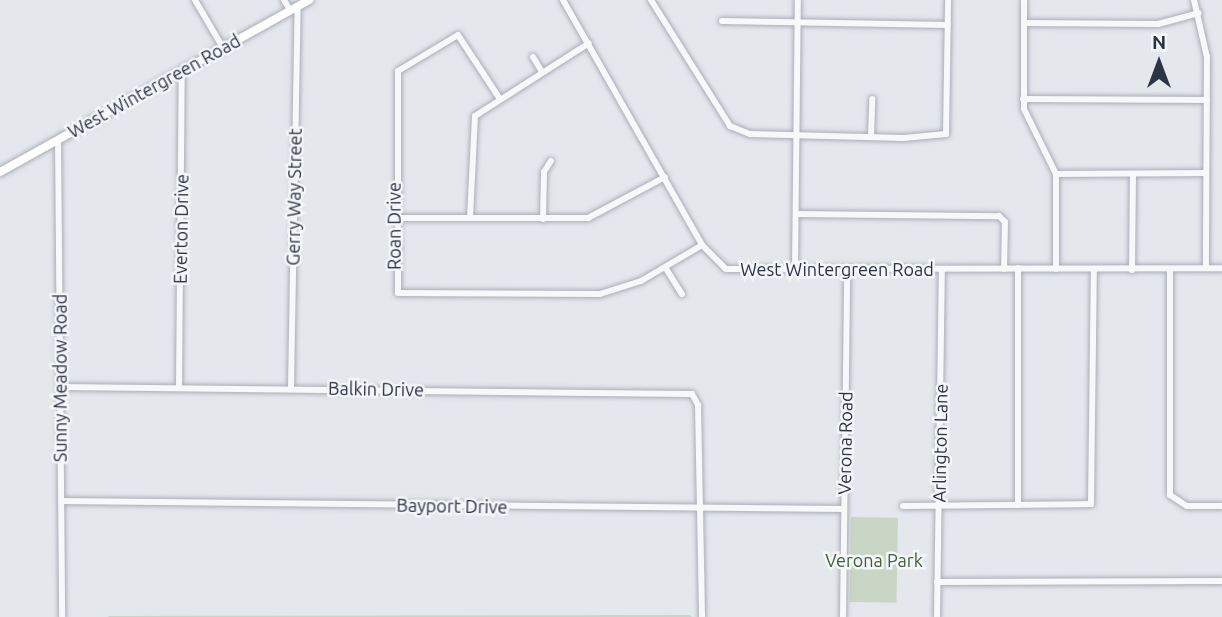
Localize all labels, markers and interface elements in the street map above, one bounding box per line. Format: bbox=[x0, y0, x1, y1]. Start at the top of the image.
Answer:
north arrow bbox=[1124, 28, 1194, 98]
street label: West Wintergreen Road bbox=[64, 30, 244, 142]
text: N bbox=[1152, 31, 1166, 53]
street label: Gerry Way Street bbox=[282, 128, 306, 266]
street label: Everton Drive bbox=[169, 174, 193, 284]
street label: Roan Drive bbox=[383, 182, 405, 270]
street label: West Wintergreen Road bbox=[740, 258, 934, 280]
street label: Sunny Meadow Road bbox=[49, 294, 71, 462]
street label: Balkin Drive bbox=[328, 377, 424, 401]
street label: Arlington Lane bbox=[928, 383, 952, 503]
street label: Verona Road bbox=[833, 391, 857, 495]
street label: Bayport Drive bbox=[396, 494, 508, 518]
park label: Verona Park bbox=[825, 549, 923, 571]

